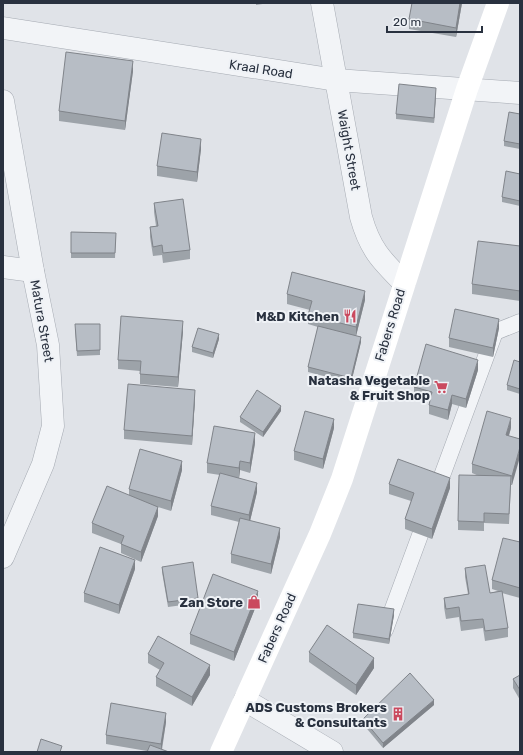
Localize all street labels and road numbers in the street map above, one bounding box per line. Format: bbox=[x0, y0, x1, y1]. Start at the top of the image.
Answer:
street label: Kraal Road bbox=[228, 57, 294, 81]
street label: Waight Street bbox=[334, 108, 363, 192]
street label: Matura Street bbox=[27, 279, 57, 363]
street label: Fabers Road bbox=[372, 287, 408, 363]
street label: Fabers Road bbox=[255, 591, 299, 665]

